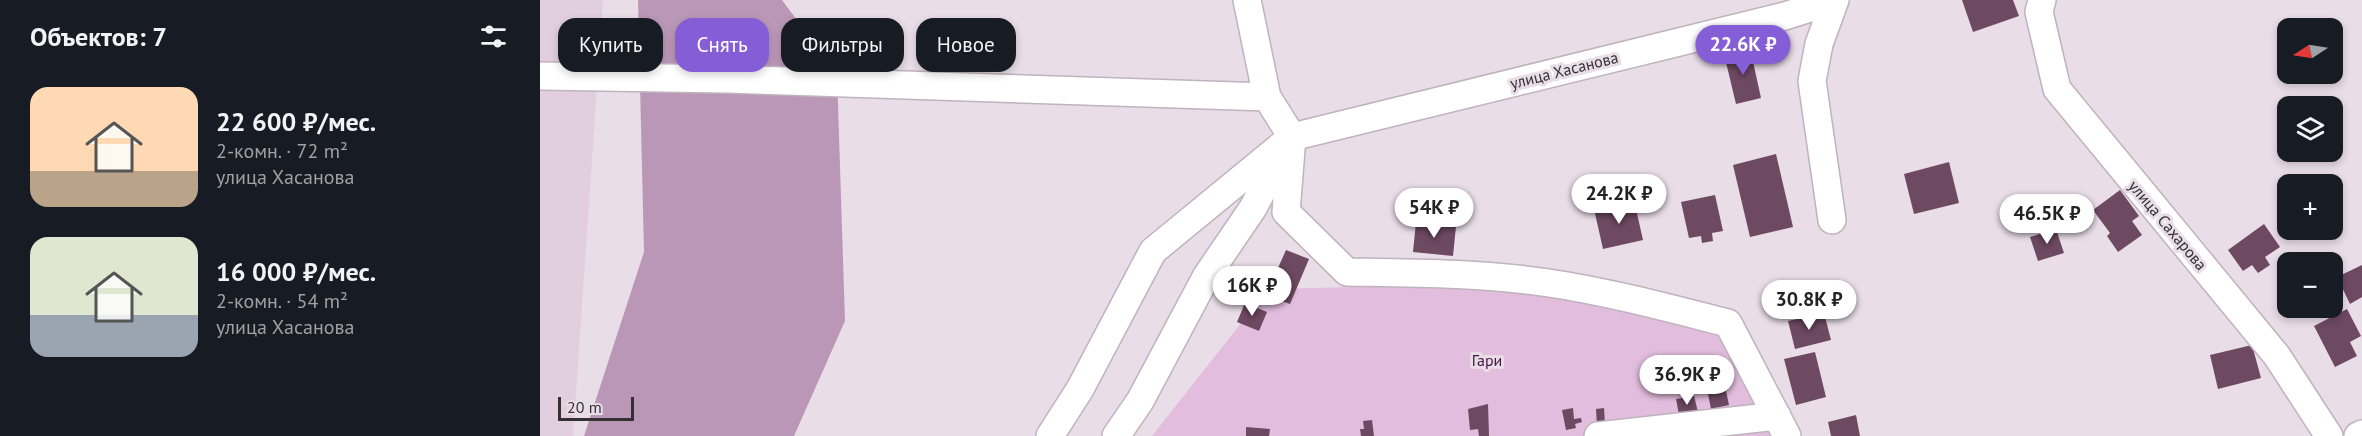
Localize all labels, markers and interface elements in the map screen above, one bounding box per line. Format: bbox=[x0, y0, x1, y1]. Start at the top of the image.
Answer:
chip: Купить bbox=[558, 18, 663, 72]
chip: Снять bbox=[675, 18, 769, 72]
chip: Фильтры bbox=[781, 18, 904, 72]
chip: Новое bbox=[916, 18, 1016, 72]
north arrow bbox=[2277, 18, 2343, 84]
map controls bbox=[2277, 18, 2343, 318]
text: Объектов: 7 bbox=[30, 20, 167, 53]
icon: filters bbox=[477, 20, 510, 53]
pin: 22.6K ₽ bbox=[1688, 25, 1798, 76]
text: 22.6K ₽ bbox=[1709, 31, 1777, 57]
street label: улица Хасанова bbox=[1508, 47, 1620, 93]
button: layers bbox=[2277, 96, 2343, 162]
text: 22 600 ₽/мес. bbox=[216, 105, 376, 138]
icon: home bbox=[78, 111, 150, 183]
text: 2-комн. · 72 m² bbox=[216, 138, 348, 164]
text: улица Хасанова bbox=[216, 164, 354, 190]
pin: 24.2K ₽ bbox=[1564, 174, 1674, 225]
button: + bbox=[2277, 174, 2343, 240]
street label: улица Сахарова bbox=[2125, 176, 2211, 274]
text: 24.2K ₽ bbox=[1585, 180, 1653, 206]
pin: 54K ₽ bbox=[1392, 188, 1476, 239]
text: 54K ₽ bbox=[1409, 194, 1459, 220]
pin: 46.5K ₽ bbox=[1992, 194, 2102, 245]
text: 46.5K ₽ bbox=[2013, 200, 2081, 226]
button: − bbox=[2277, 252, 2343, 318]
text: 16 000 ₽/мес. bbox=[216, 255, 376, 288]
icon: home bbox=[78, 261, 150, 333]
pin: 16K ₽ bbox=[1210, 266, 1294, 317]
text: 16K ₽ bbox=[1227, 272, 1277, 298]
pin: 30.8K ₽ bbox=[1754, 280, 1864, 331]
text: 30.8K ₽ bbox=[1775, 286, 1843, 312]
text: 2-комн. · 54 m² bbox=[216, 288, 348, 314]
text: улица Хасанова bbox=[216, 314, 354, 340]
park label: Гари bbox=[1472, 350, 1502, 370]
pin: 36.9K ₽ bbox=[1632, 355, 1742, 406]
text: 36.9K ₽ bbox=[1653, 361, 1721, 387]
scale bar bbox=[558, 394, 634, 422]
text: 20 m bbox=[567, 397, 602, 417]

